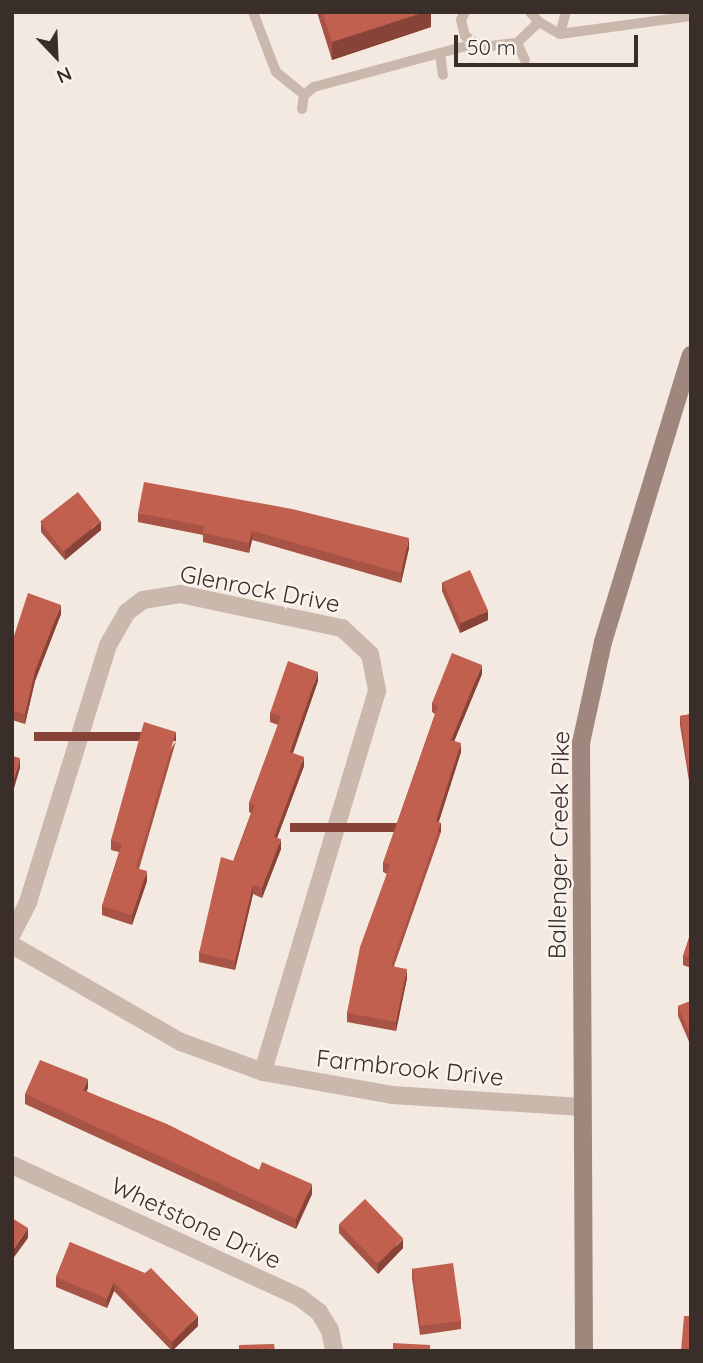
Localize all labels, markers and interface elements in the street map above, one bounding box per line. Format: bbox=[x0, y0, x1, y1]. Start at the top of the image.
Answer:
north arrow bbox=[21, 21, 91, 91]
scale bar bbox=[458, 21, 642, 65]
text: 50 m bbox=[467, 34, 516, 60]
text: N bbox=[53, 62, 75, 89]
street label: Glenrock Drive bbox=[178, 559, 342, 619]
street label: Ballenger Creek Pike bbox=[543, 731, 575, 959]
street label: Farmbrook Drive bbox=[315, 1044, 505, 1092]
street label: Whetstone Drive bbox=[106, 1171, 286, 1275]

